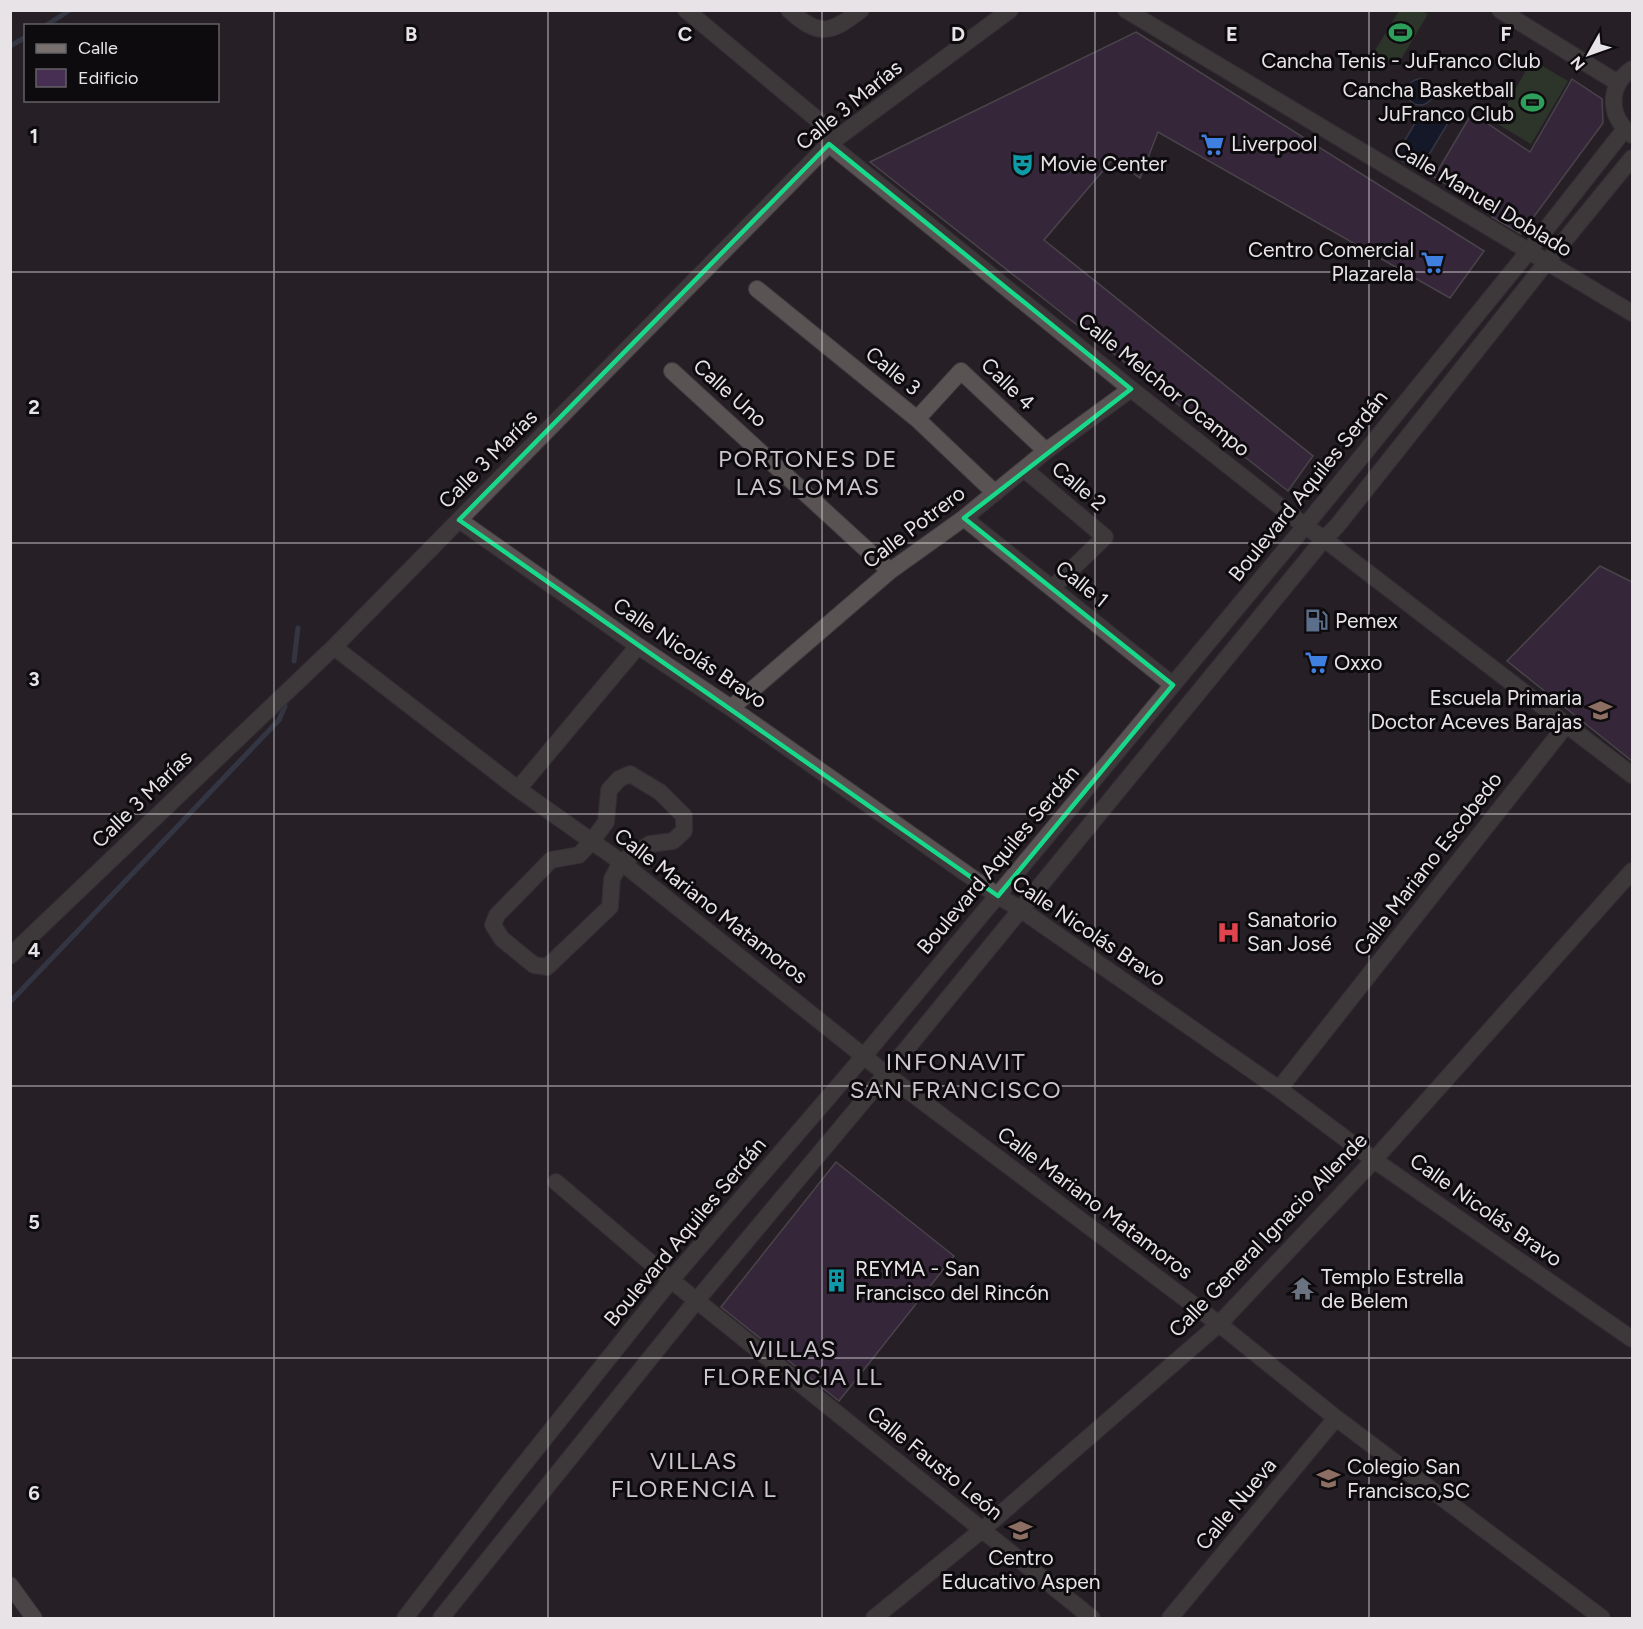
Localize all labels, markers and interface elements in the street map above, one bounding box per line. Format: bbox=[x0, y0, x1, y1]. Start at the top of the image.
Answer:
sports icon: Cancha Tenis - JuFranco Club bbox=[1388, 20, 1414, 46]
text: B bbox=[405, 22, 417, 46]
text: C bbox=[678, 22, 692, 46]
text: D bbox=[951, 22, 965, 46]
text: E bbox=[1226, 22, 1238, 46]
text: F bbox=[1500, 22, 1512, 46]
legend bbox=[24, 24, 219, 102]
north arrow bbox=[1559, 24, 1619, 84]
text: Calle bbox=[78, 37, 118, 59]
place label: Cancha Tenis - JuFranco Club bbox=[1261, 48, 1541, 73]
text: N bbox=[1567, 52, 1589, 74]
street label: Calle 3 Marías bbox=[791, 54, 907, 155]
text: Edificio bbox=[78, 67, 139, 89]
place label: Cancha Basketball JuFranco Club bbox=[1343, 77, 1514, 126]
sports icon: Cancha Basketball JuFranco Club bbox=[1519, 89, 1545, 115]
text: 1 bbox=[30, 124, 38, 148]
supermarket icon: Liverpool bbox=[1200, 131, 1226, 157]
place label: Liverpool bbox=[1231, 131, 1317, 156]
street label: Calle Manuel Doblado bbox=[1390, 135, 1577, 262]
theatre icon: Movie Center bbox=[1009, 151, 1035, 177]
place label: Movie Center bbox=[1040, 151, 1167, 176]
place label: Centro Comercial Plazarela bbox=[1248, 237, 1414, 286]
supermarket icon: Centro Comercial Plazarela bbox=[1419, 249, 1445, 275]
street label: Calle Melchor Ocampo bbox=[1073, 308, 1255, 462]
street label: Calle 3 bbox=[861, 341, 926, 400]
street label: Calle 4 bbox=[976, 352, 1040, 415]
street label: Calle Uno bbox=[688, 353, 772, 432]
street label: Boulevard Aquiles Serdán bbox=[1223, 385, 1392, 586]
text: 2 bbox=[28, 395, 40, 419]
street label: Calle 3 Marías bbox=[433, 404, 542, 513]
district label: PORTONES DE LAS LOMAS bbox=[718, 444, 898, 501]
street label: Calle 2 bbox=[1047, 456, 1112, 516]
street label: Calle Potrero bbox=[858, 480, 970, 573]
street label: Calle 1 bbox=[1051, 555, 1114, 612]
street label: Calle Nicolás Bravo bbox=[609, 592, 772, 713]
fuel station icon: Pemex bbox=[1304, 608, 1330, 634]
place label: Pemex bbox=[1335, 608, 1398, 633]
supermarket icon: Oxxo bbox=[1303, 650, 1329, 676]
place label: Oxxo bbox=[1334, 650, 1382, 675]
text: 3 bbox=[28, 667, 40, 691]
place label: Escuela Primaria Doctor Aceves Barajas bbox=[1370, 685, 1582, 734]
school or university icon: Escuela Primaria Doctor Aceves Barajas bbox=[1587, 697, 1613, 723]
street label: Calle 3 Marías bbox=[86, 745, 197, 853]
street label: Boulevard Aquiles Serdán bbox=[911, 760, 1084, 959]
street label: Calle Mariano Escobedo bbox=[1348, 767, 1507, 960]
street label: Calle Mariano Matamoros bbox=[610, 822, 813, 989]
street label: Calle Nicolás Bravo bbox=[1008, 870, 1171, 991]
place label: Sanatorio San José bbox=[1247, 907, 1337, 956]
hospital icon: Sanatorio San José bbox=[1216, 919, 1242, 945]
text: 4 bbox=[28, 938, 41, 962]
district label: INFONAVIT SAN FRANCISCO bbox=[850, 1047, 1062, 1104]
street label: Calle Mariano Matamoros bbox=[993, 1121, 1198, 1284]
street label: Calle General Ignacio Allende bbox=[1163, 1127, 1372, 1342]
street label: Boulevard Aquiles Serdán bbox=[598, 1132, 771, 1331]
street label: Calle Nicolás Bravo bbox=[1405, 1148, 1567, 1271]
text: 5 bbox=[28, 1210, 40, 1234]
place label: REYMA - San Francisco del Rincón bbox=[855, 1256, 1049, 1305]
place label: Templo Estrella de Belem bbox=[1321, 1264, 1464, 1313]
building icon: REYMA - San Francisco del Rincón bbox=[824, 1268, 850, 1294]
temple icon: Templo Estrella de Belem bbox=[1290, 1276, 1316, 1302]
district label: VILLAS FLORENCIA LL bbox=[703, 1334, 883, 1391]
street label: Calle Fausto León bbox=[863, 1400, 1008, 1525]
district label: VILLAS FLORENCIA L bbox=[611, 1446, 777, 1503]
street label: Calle Nueva bbox=[1190, 1453, 1281, 1555]
place label: Colegio San Francisco,SC bbox=[1347, 1454, 1470, 1503]
school or university icon: Colegio San Francisco,SC bbox=[1316, 1466, 1342, 1492]
text: 6 bbox=[28, 1481, 40, 1505]
school or university icon: Centro Educativo Aspen bbox=[1008, 1517, 1034, 1543]
place label: Centro Educativo Aspen bbox=[942, 1545, 1100, 1594]

